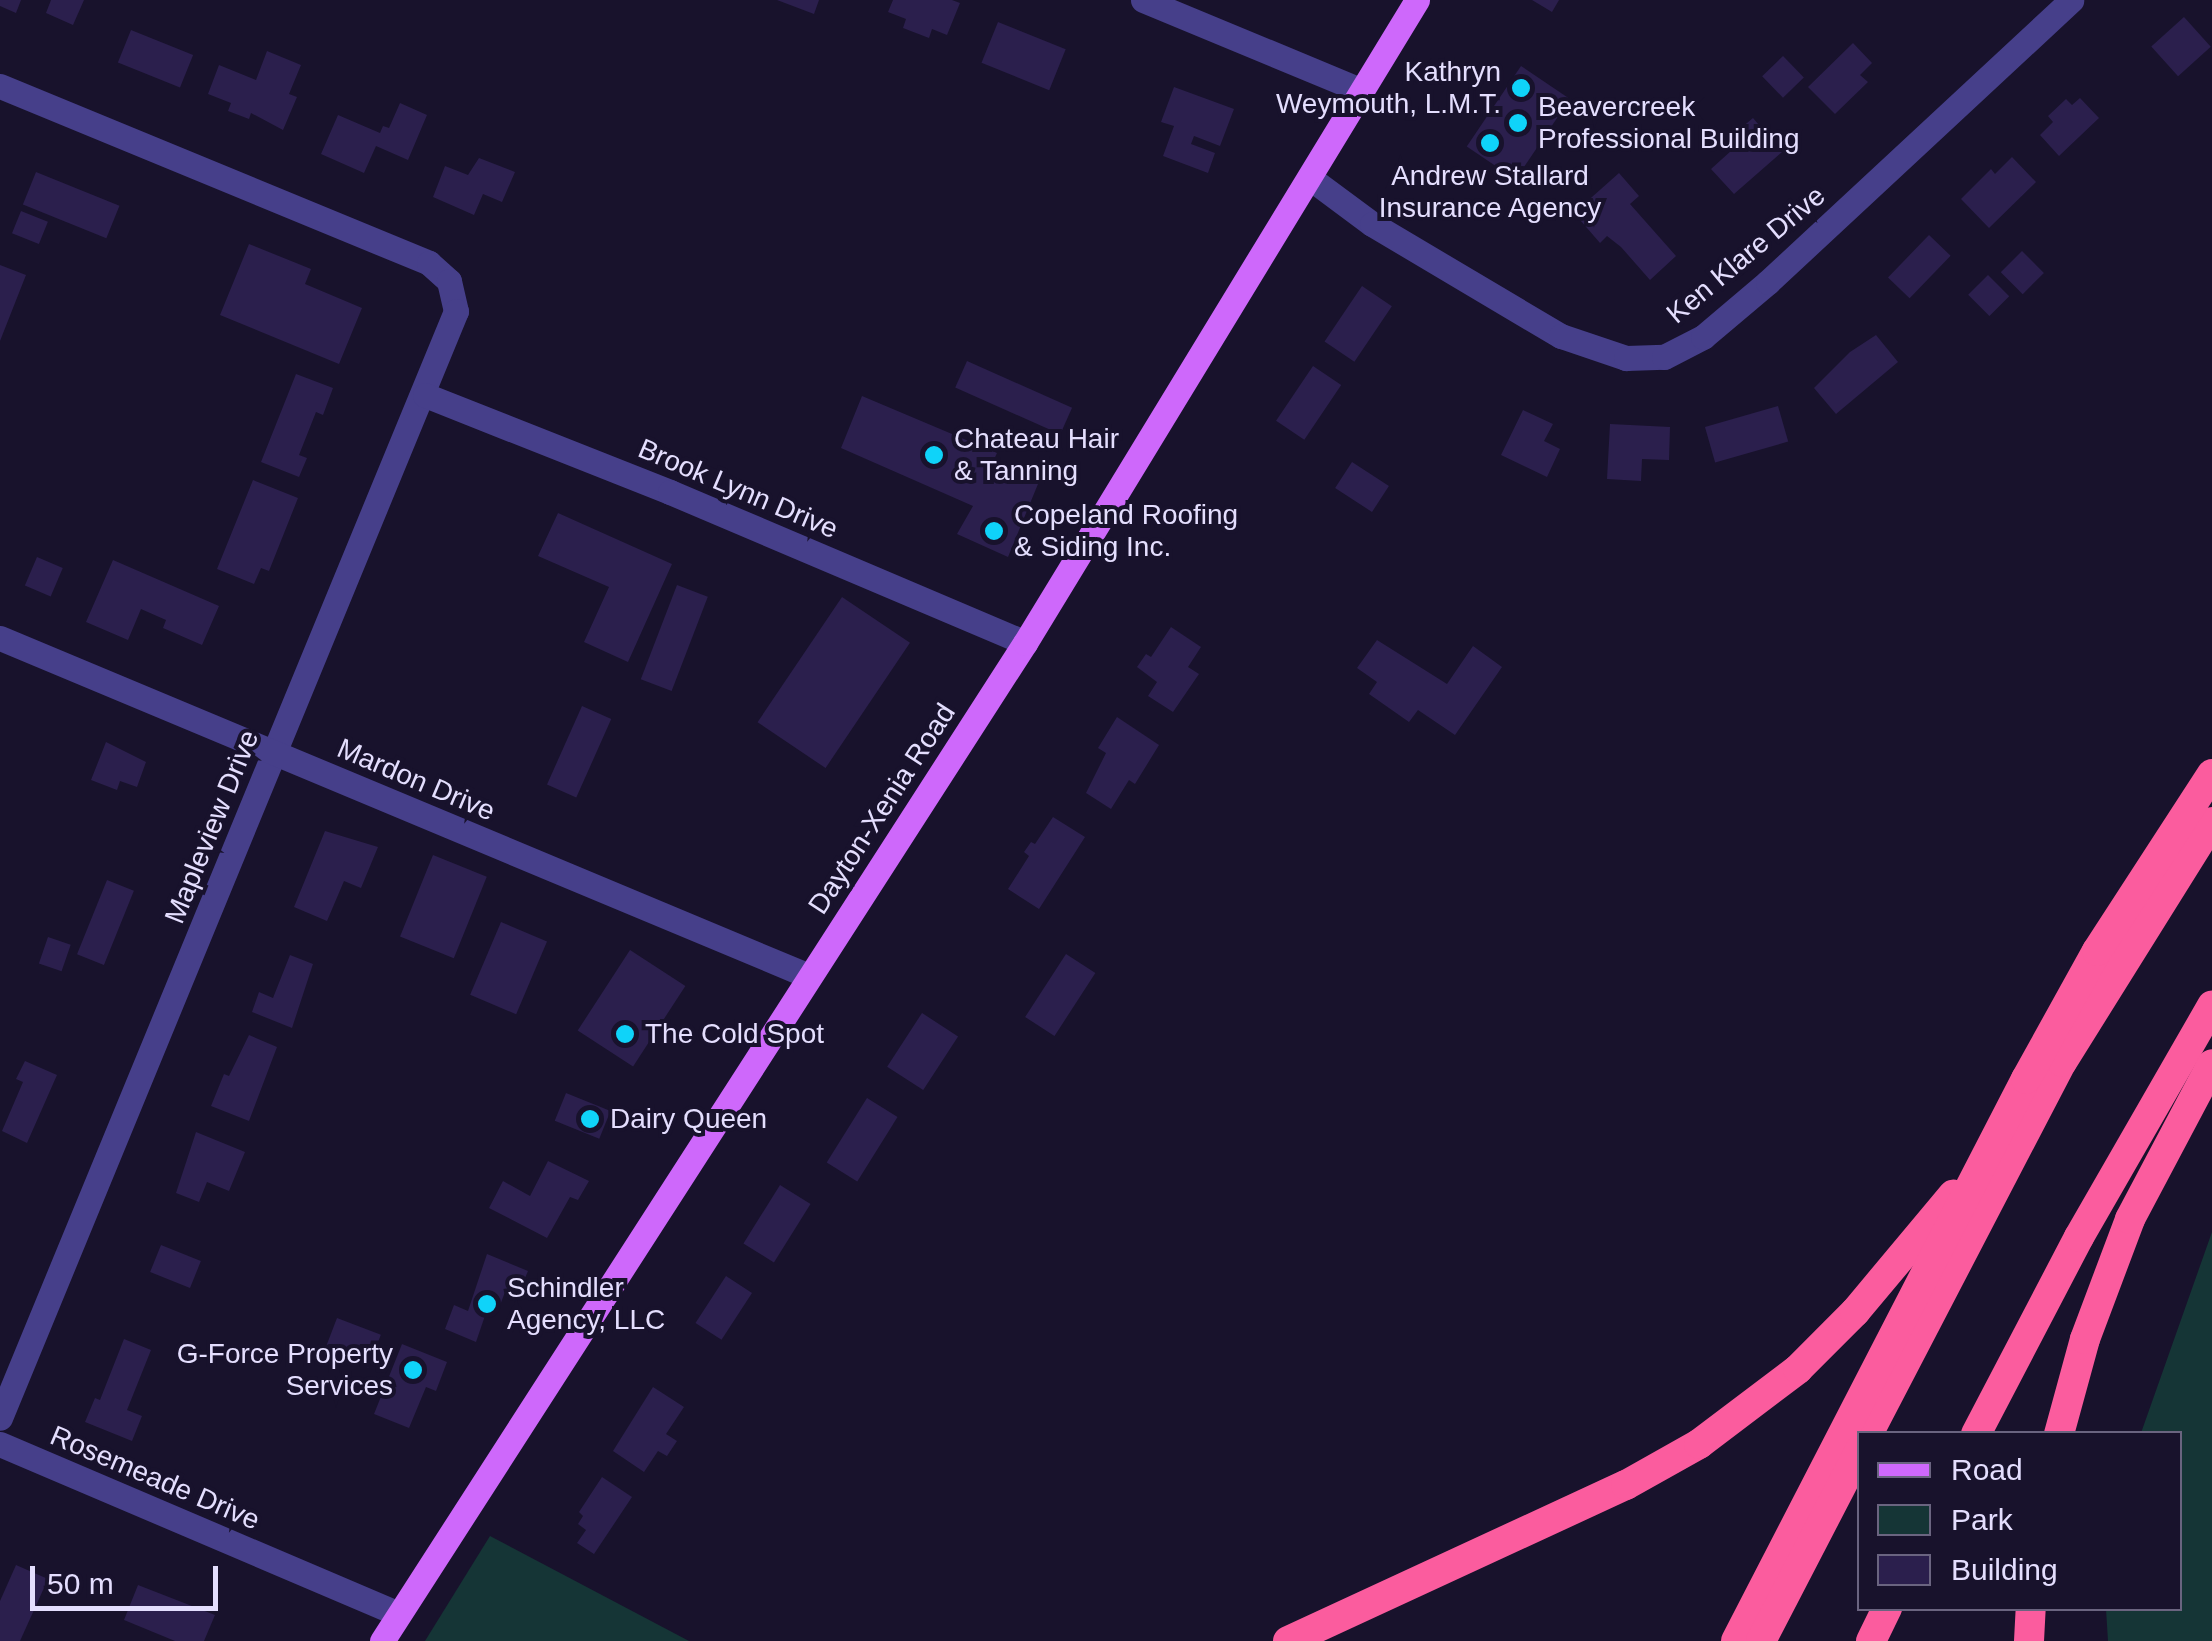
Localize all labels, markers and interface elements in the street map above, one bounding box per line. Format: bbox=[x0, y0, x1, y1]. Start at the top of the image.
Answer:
place label: Kathryn Weymouth, L.M.T. bbox=[1276, 55, 1501, 121]
marker: Kathryn Weymouth, L.M.T. bbox=[1510, 77, 1532, 99]
place label: Beavercreek Professional Building bbox=[1538, 90, 1799, 156]
marker: Beavercreek Professional Building bbox=[1507, 112, 1529, 134]
marker: Andrew Stallard Insurance Agency bbox=[1479, 132, 1501, 154]
place label: Andrew Stallard Insurance Agency bbox=[1378, 159, 1602, 225]
street label: Ken Klare Drive bbox=[1660, 179, 1832, 331]
place label: Chateau Hair & Tanning bbox=[954, 422, 1119, 488]
street label: Brook Lynn Drive bbox=[633, 432, 843, 546]
marker: Chateau Hair & Tanning bbox=[923, 444, 945, 466]
place label: Copeland Roofing & Siding Inc. bbox=[1014, 498, 1238, 564]
marker: Copeland Roofing & Siding Inc. bbox=[983, 520, 1005, 542]
street label: Dayton-Xenia Road bbox=[801, 697, 963, 921]
street label: Mapleview Drive bbox=[158, 725, 266, 929]
street label: Mardon Drive bbox=[332, 732, 500, 828]
place label: The Cold Spot bbox=[645, 1017, 824, 1051]
marker: The Cold Spot bbox=[614, 1023, 636, 1045]
place label: Dairy Queen bbox=[610, 1102, 767, 1136]
marker: Dairy Queen bbox=[579, 1108, 601, 1130]
place label: Schindler Agency, LLC bbox=[507, 1271, 665, 1337]
marker: Schindler Agency, LLC bbox=[476, 1293, 498, 1315]
place label: G-Force Property Services bbox=[177, 1337, 393, 1403]
marker: G-Force Property Services bbox=[402, 1359, 424, 1381]
street label: Rosemeade Drive bbox=[45, 1419, 265, 1537]
legend bbox=[1857, 1431, 2182, 1611]
text: Road bbox=[1951, 1453, 2023, 1486]
text: Park bbox=[1951, 1503, 2013, 1536]
scale bar bbox=[35, 1546, 222, 1608]
text: Building bbox=[1951, 1553, 2058, 1586]
text: 50 m bbox=[47, 1567, 114, 1600]

